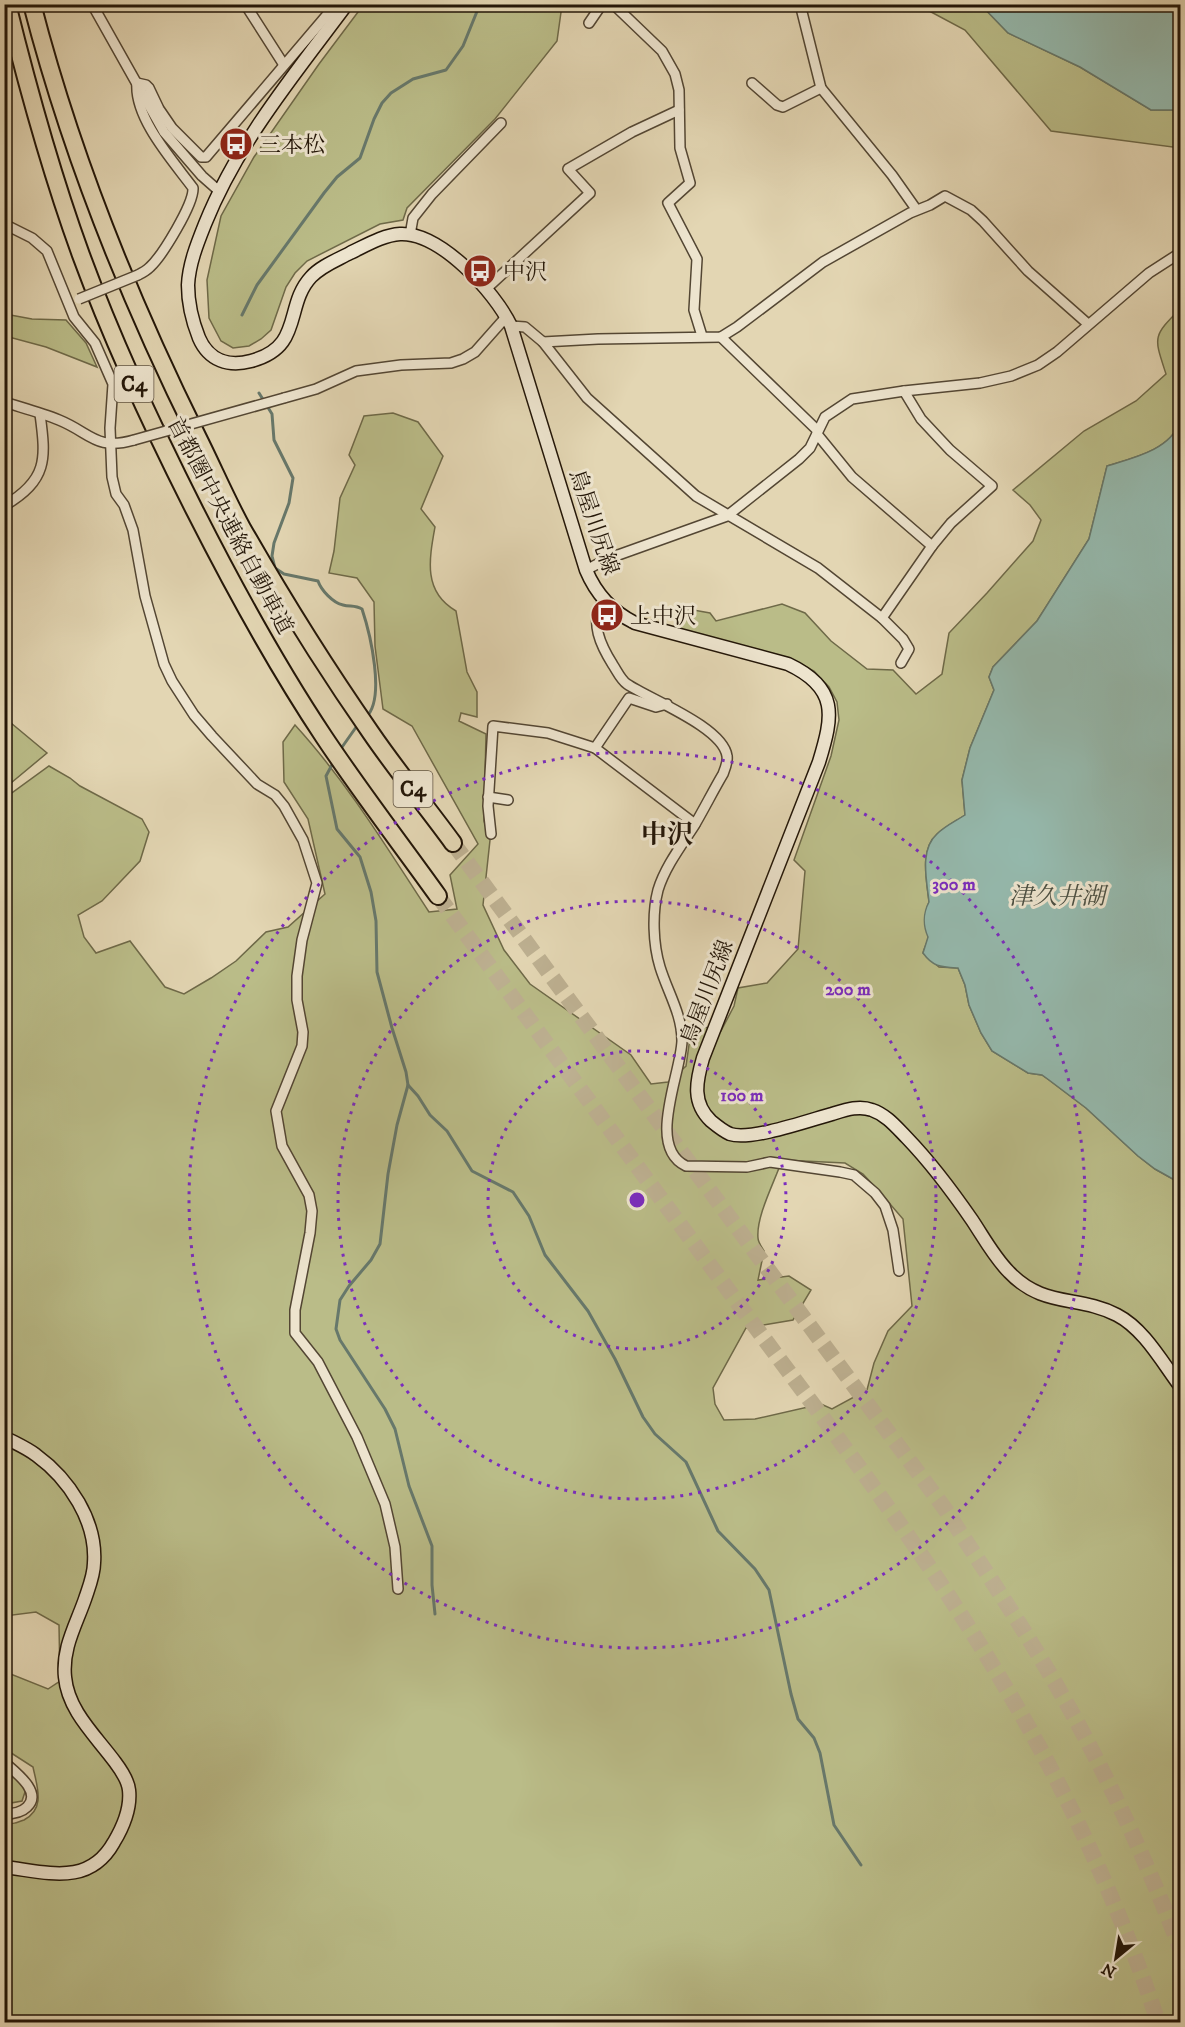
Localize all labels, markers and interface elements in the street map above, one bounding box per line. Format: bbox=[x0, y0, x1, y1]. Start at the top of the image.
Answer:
bus stop icon: 三本松 bbox=[218, 126, 254, 162]
place label: 三本松 bbox=[259, 132, 325, 159]
bus stop icon: 中沢 bbox=[462, 253, 498, 289]
place label: 中沢 bbox=[503, 259, 547, 286]
road number: C4 bbox=[114, 366, 154, 402]
street label: 首都圏中央連絡自動車道 bbox=[161, 413, 298, 639]
street label: 鳥屋川尻線 bbox=[563, 466, 624, 579]
bus stop icon: 上中沢 bbox=[589, 597, 625, 633]
place label: 上中沢 bbox=[630, 603, 696, 630]
road number: C4 bbox=[394, 771, 432, 807]
district label: 中沢 bbox=[641, 819, 693, 852]
text: 300 m bbox=[932, 874, 976, 896]
water label: 津久井湖 bbox=[1009, 882, 1109, 912]
street label: 鳥屋川尻線 bbox=[675, 936, 740, 1049]
text: 200 m bbox=[825, 979, 871, 1001]
text: 100 m bbox=[720, 1085, 764, 1107]
centre of rings bbox=[627, 1190, 647, 1210]
north arrow bbox=[1086, 1928, 1146, 1988]
text: N bbox=[1098, 1958, 1120, 1982]

